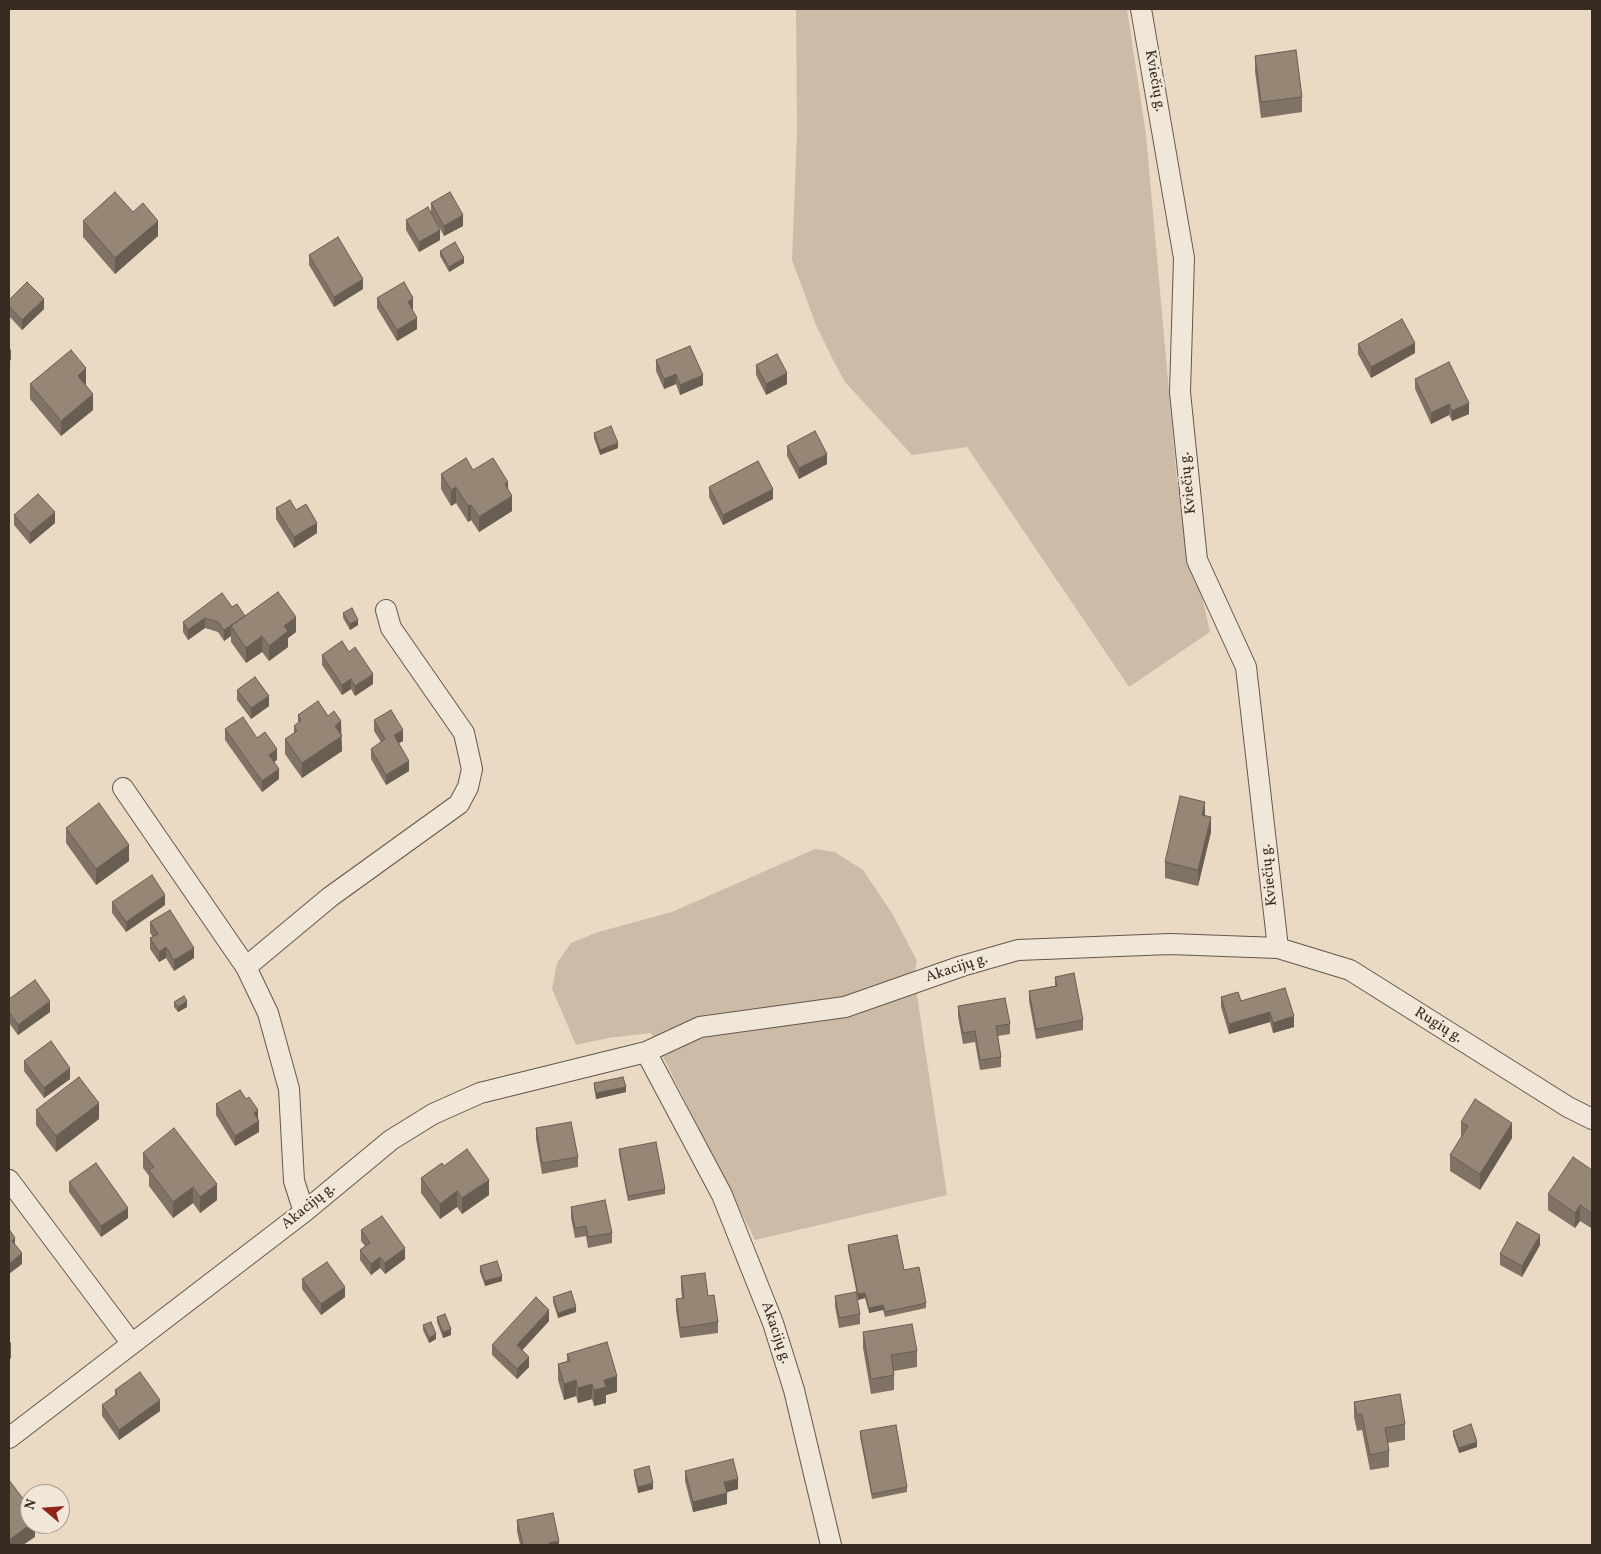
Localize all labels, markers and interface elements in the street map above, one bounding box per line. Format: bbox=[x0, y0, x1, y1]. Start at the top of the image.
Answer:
street label: Kviečių g. bbox=[1140, 49, 1168, 113]
street label: Kviečių g. bbox=[1177, 451, 1201, 515]
street label: Kviečių g. bbox=[1258, 843, 1282, 907]
street label: Akacijų g. bbox=[924, 951, 990, 987]
street label: Rugių g. bbox=[1411, 1004, 1465, 1048]
street label: Akacijų g. bbox=[278, 1180, 340, 1234]
street label: Akacijų g. bbox=[756, 1300, 794, 1366]
north arrow bbox=[20, 1484, 70, 1534]
text: N bbox=[21, 1497, 42, 1512]

